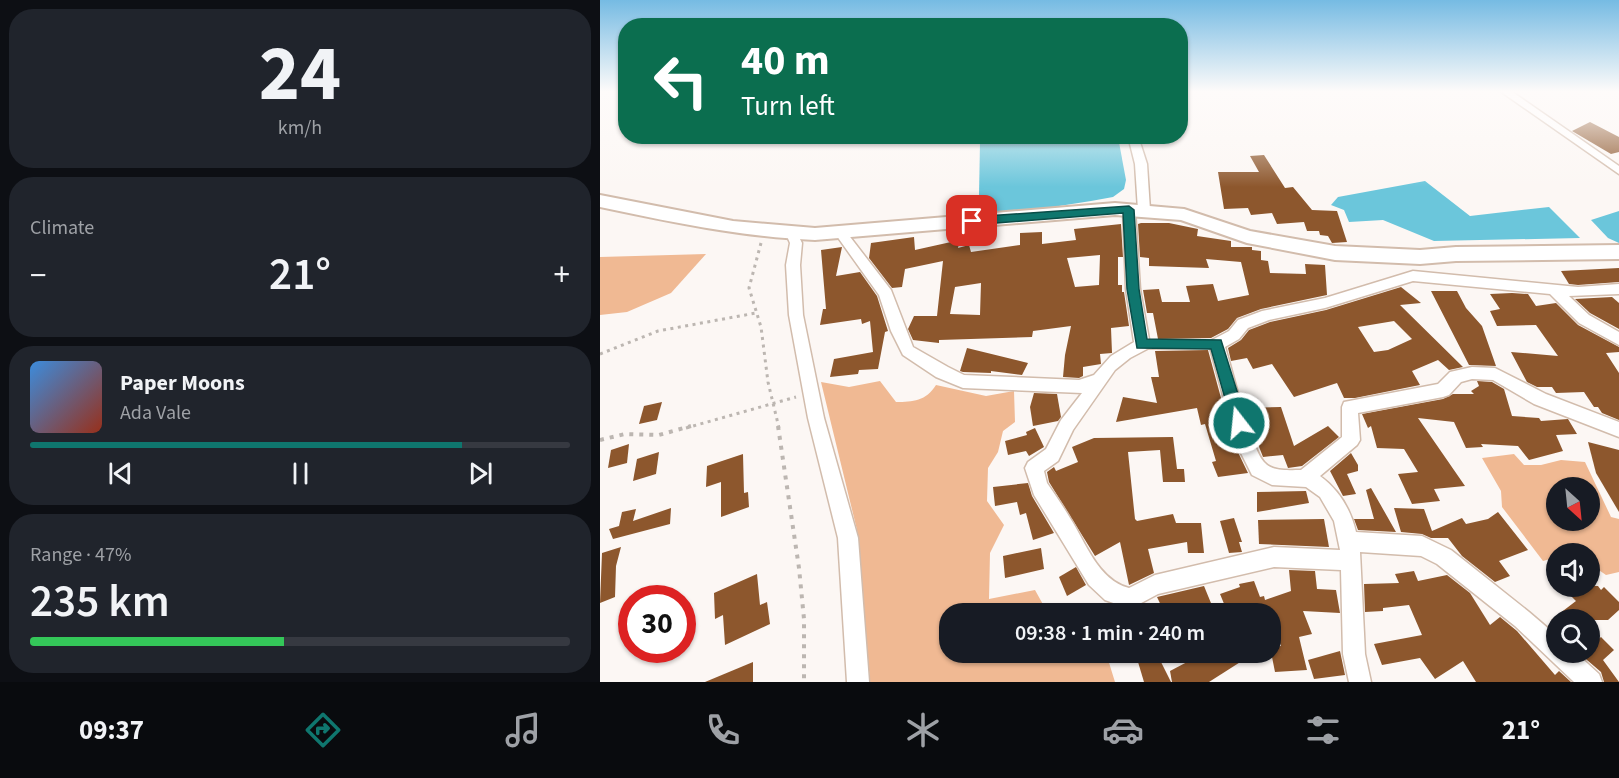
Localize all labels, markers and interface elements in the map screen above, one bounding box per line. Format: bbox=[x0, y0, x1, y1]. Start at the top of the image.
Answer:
text: 24 bbox=[259, 19, 341, 130]
text: 40 m bbox=[741, 31, 830, 91]
icon: left bbox=[642, 42, 720, 120]
text: Turn left bbox=[741, 87, 835, 126]
text: km/h bbox=[278, 114, 322, 142]
pin bbox=[946, 195, 997, 246]
icon: arrive bbox=[955, 204, 988, 237]
text: Climate bbox=[30, 214, 94, 242]
text: 21° bbox=[269, 243, 331, 307]
text: − bbox=[30, 252, 46, 299]
text: + bbox=[554, 252, 570, 299]
text: Paper Moons bbox=[120, 367, 245, 399]
position arrow bbox=[1207, 391, 1271, 455]
text: Ada Vale bbox=[120, 399, 191, 427]
icon: previous bbox=[104, 457, 137, 490]
icon: pause bbox=[284, 457, 317, 490]
icon: next bbox=[464, 457, 497, 490]
north arrow bbox=[1546, 477, 1600, 531]
map controls bbox=[1546, 477, 1600, 663]
text: Range · 47% bbox=[30, 541, 131, 569]
button: sound bbox=[1546, 543, 1600, 597]
text: 235 km bbox=[30, 570, 170, 634]
speed limit sign: 30 bbox=[618, 585, 696, 663]
button: search bbox=[1546, 609, 1600, 663]
text: 09:38 · 1 min · 240 m bbox=[1015, 617, 1205, 649]
icon: directions bbox=[302, 709, 344, 751]
icon: music bbox=[502, 709, 544, 751]
icon: phone bbox=[702, 709, 744, 751]
icon: climate bbox=[902, 709, 944, 751]
icon: car bbox=[1102, 709, 1144, 751]
icon: filters bbox=[1302, 709, 1344, 751]
text: 09:37 bbox=[79, 711, 144, 750]
text: 21° bbox=[1502, 711, 1540, 750]

